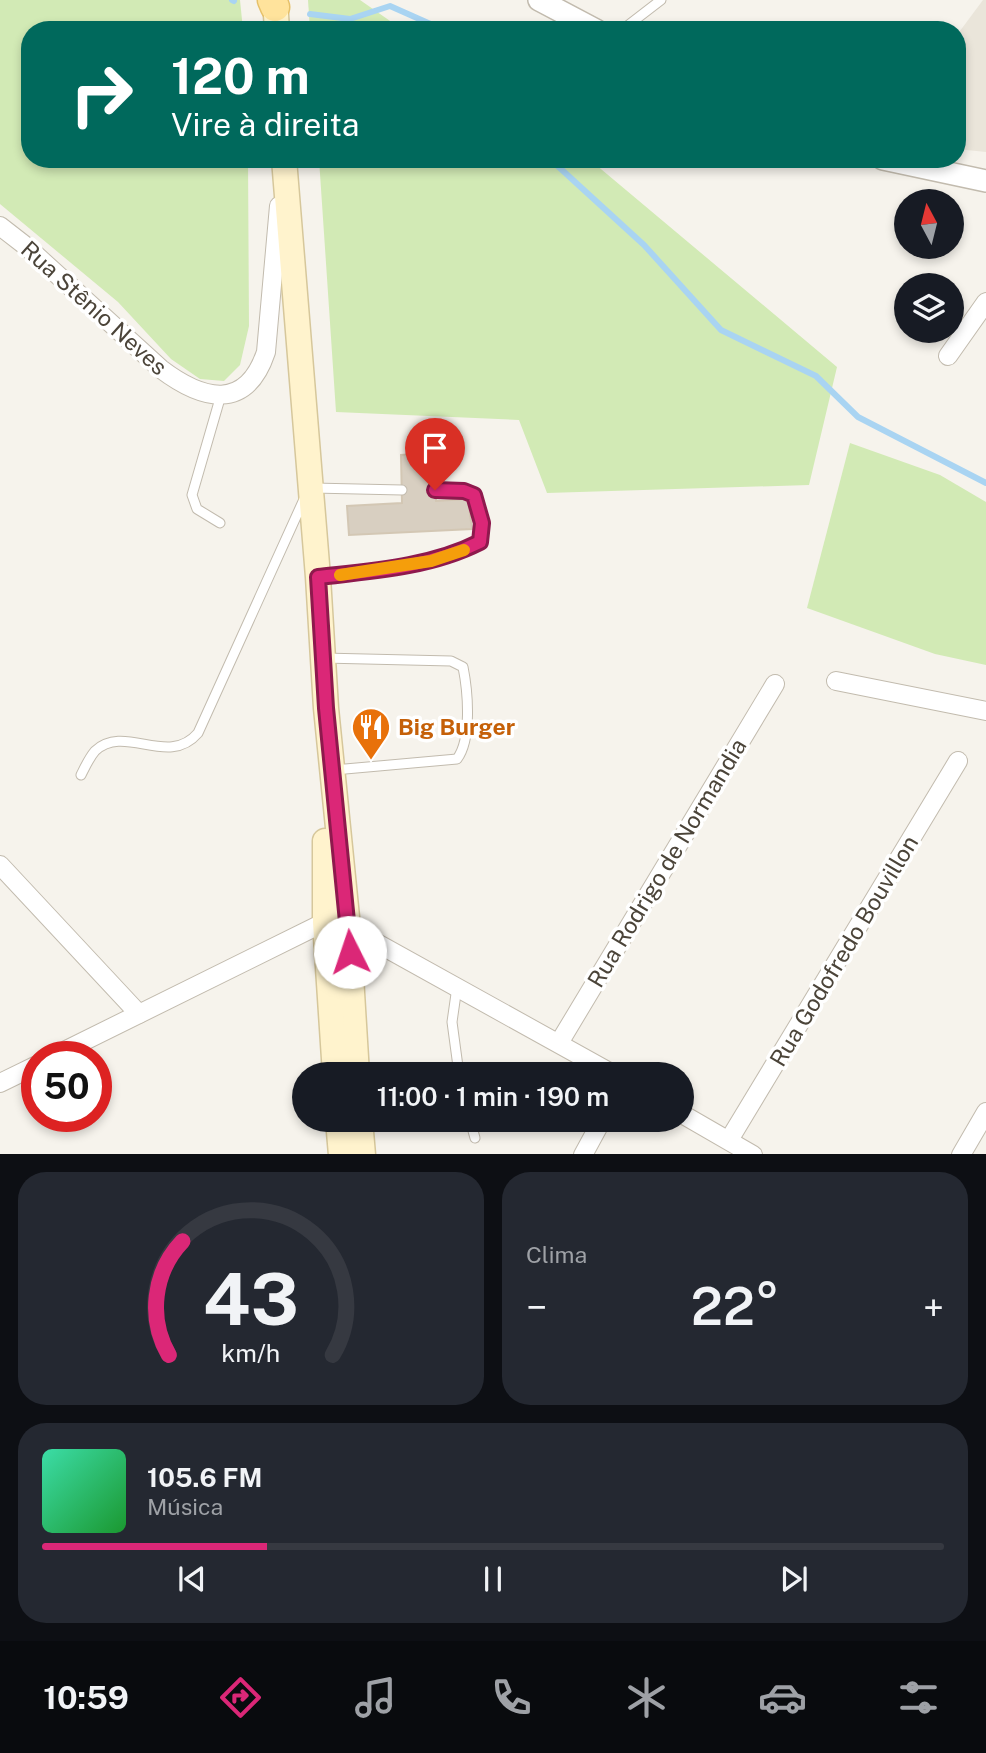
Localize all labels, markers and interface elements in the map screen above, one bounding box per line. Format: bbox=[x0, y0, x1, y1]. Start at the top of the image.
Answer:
text: 120 m bbox=[171, 47, 310, 105]
icon: right bbox=[56, 49, 147, 140]
text: Vire à direita bbox=[171, 106, 359, 143]
north arrow bbox=[894, 189, 964, 259]
map controls bbox=[894, 189, 964, 343]
street label: Rua Stênio Neves bbox=[16, 235, 173, 380]
button: layers bbox=[894, 273, 964, 343]
pin bbox=[405, 418, 465, 490]
icon: arrive bbox=[416, 429, 454, 467]
restaurant icon: Big Burger bbox=[350, 706, 392, 761]
place label: Big Burger bbox=[398, 713, 515, 740]
street label: Rua Rodrigo de Normandia bbox=[582, 734, 752, 992]
street label: Rua Godofredo Bouvillon bbox=[764, 830, 923, 1071]
position arrow bbox=[313, 915, 387, 989]
speed limit sign: 50 bbox=[21, 1041, 112, 1132]
text: 11:00 · 1 min · 190 m bbox=[377, 1081, 609, 1112]
text: Clima bbox=[526, 1241, 587, 1268]
text: 43 bbox=[203, 1256, 299, 1341]
text: 22° bbox=[691, 1276, 779, 1337]
text: − bbox=[526, 1285, 547, 1330]
text: + bbox=[923, 1285, 944, 1330]
text: km/h bbox=[222, 1337, 280, 1367]
text: 105.6 FM bbox=[147, 1462, 262, 1493]
text: Música bbox=[147, 1493, 223, 1520]
icon: previous bbox=[173, 1560, 211, 1598]
icon: pause bbox=[474, 1560, 512, 1598]
icon: next bbox=[775, 1560, 813, 1598]
icon: directions bbox=[216, 1673, 265, 1722]
icon: music bbox=[351, 1673, 400, 1722]
icon: phone bbox=[487, 1673, 536, 1722]
icon: climate bbox=[622, 1673, 671, 1722]
icon: car bbox=[758, 1673, 807, 1722]
icon: filters bbox=[894, 1673, 943, 1722]
text: 10:59 bbox=[43, 1679, 129, 1716]

